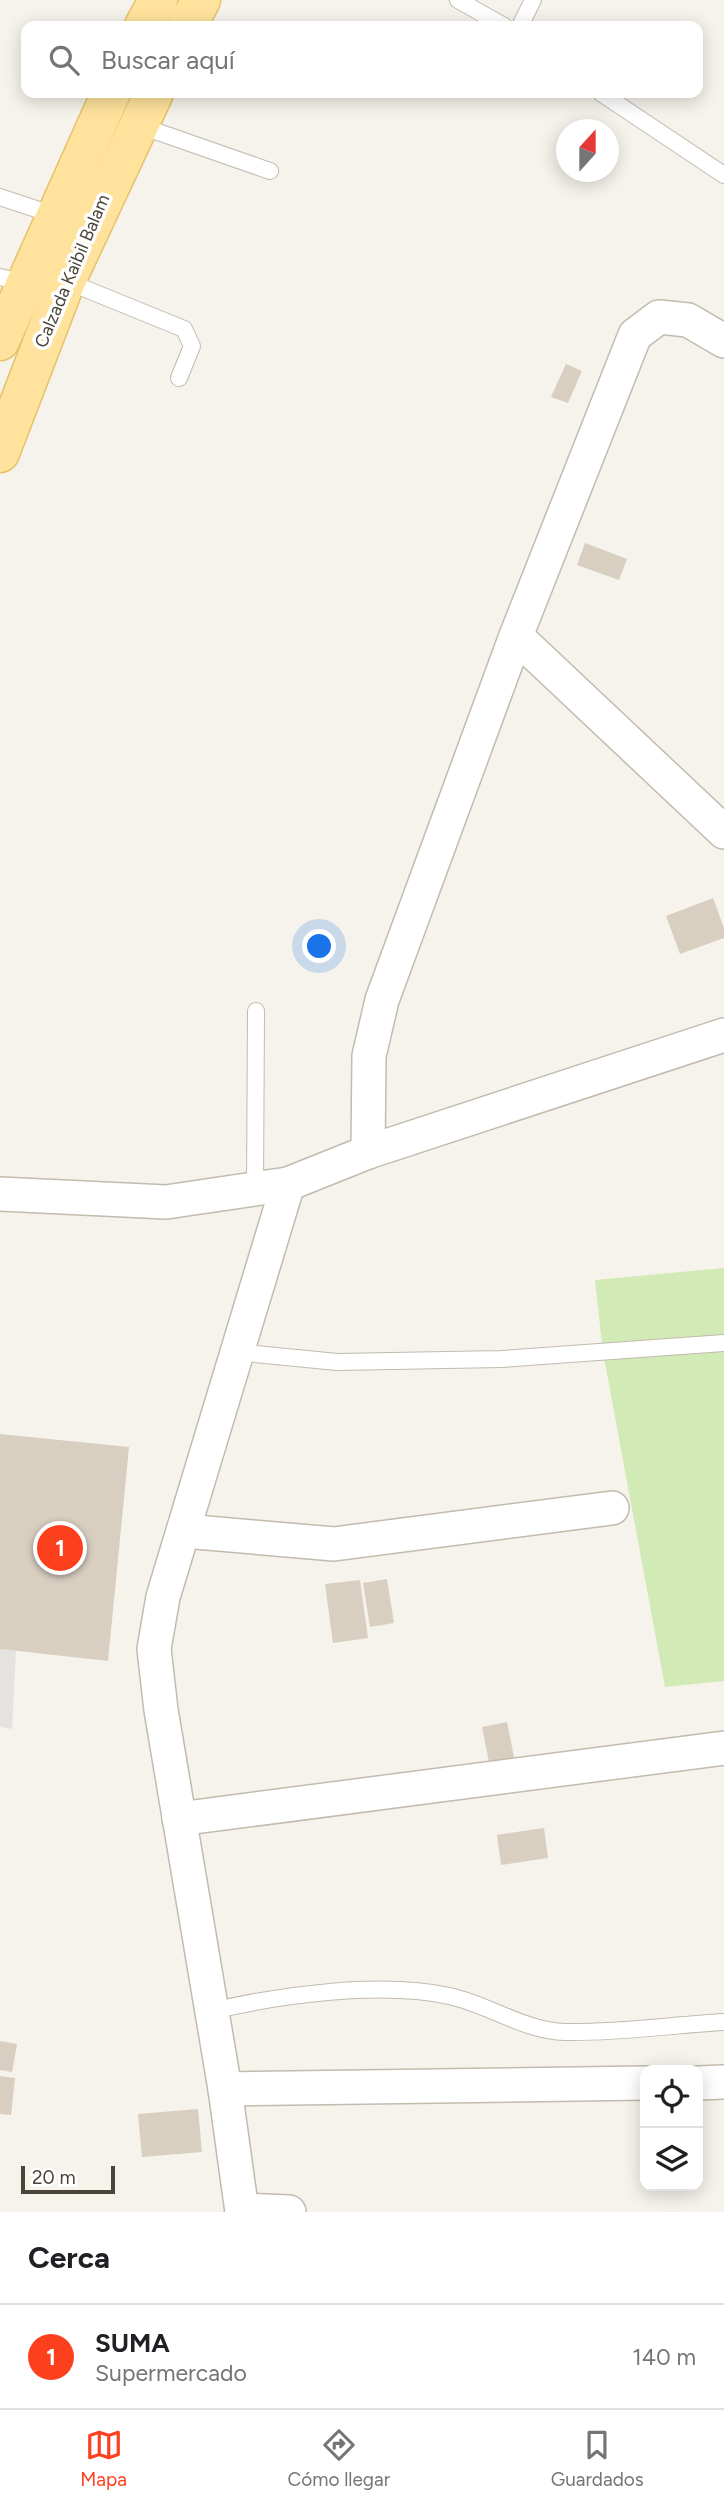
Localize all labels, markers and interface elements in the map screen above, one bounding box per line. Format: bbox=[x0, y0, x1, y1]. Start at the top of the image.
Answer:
search box bbox=[21, 21, 703, 98]
icon: search bbox=[45, 41, 83, 79]
text: Buscar aquí bbox=[101, 44, 235, 76]
north arrow bbox=[556, 119, 619, 182]
street label: Calzada Kaibil Balam bbox=[30, 191, 114, 351]
your location bbox=[302, 929, 336, 963]
pin: 1 bbox=[37, 1522, 83, 1574]
map controls bbox=[640, 2065, 703, 2191]
button: locate bbox=[640, 2065, 703, 2128]
button: layers bbox=[640, 2128, 703, 2191]
scale bar bbox=[21, 2163, 116, 2195]
text: 20 m bbox=[32, 2166, 76, 2189]
text: Cerca bbox=[28, 2239, 110, 2276]
text: SUMA bbox=[95, 2327, 170, 2359]
text: 1 bbox=[46, 2343, 56, 2371]
text: 140 m bbox=[632, 2343, 696, 2371]
text: Supermercado bbox=[95, 2359, 247, 2387]
tab: Mapa bbox=[80, 2426, 127, 2491]
tab: Cómo llegar bbox=[288, 2426, 390, 2491]
tab: Guardados bbox=[551, 2426, 644, 2491]

